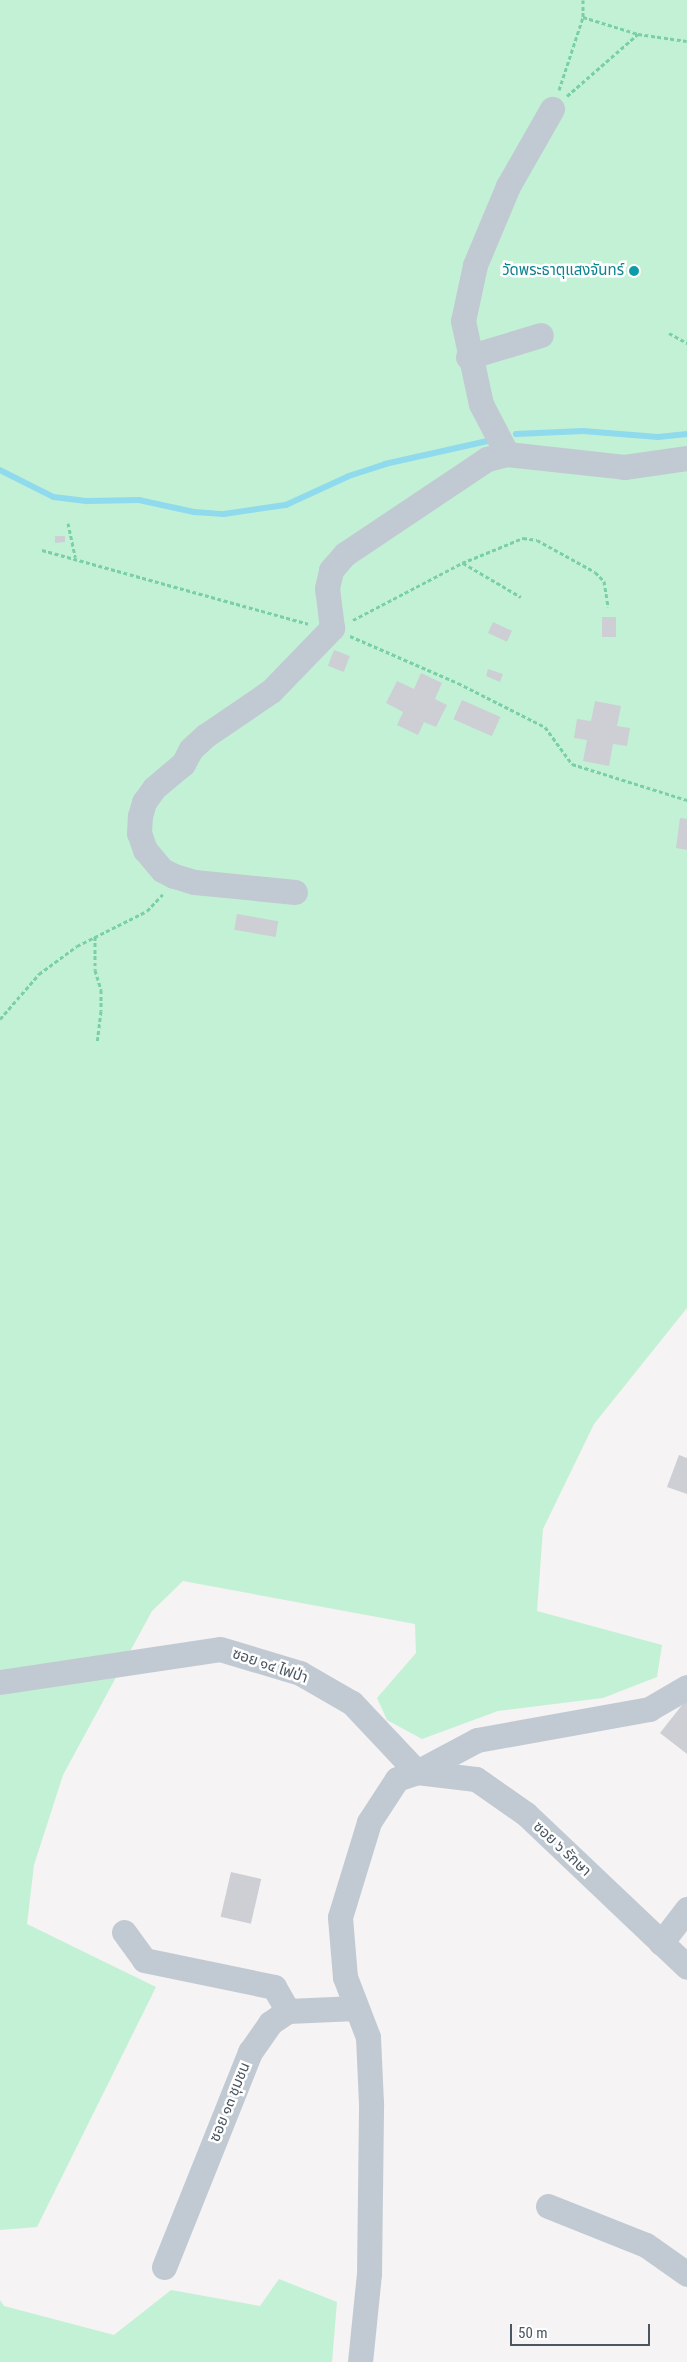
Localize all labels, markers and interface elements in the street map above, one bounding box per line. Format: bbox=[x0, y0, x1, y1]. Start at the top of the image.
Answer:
place label: วัดพระธาตุแสงจันทร์ bbox=[502, 262, 624, 280]
marker: วัดพระธาตุแสงจันทร์ bbox=[628, 265, 640, 277]
street label: ซอย ๑๔ ไฟป่า bbox=[230, 1645, 310, 1687]
street label: ซอย ๖ รักษา bbox=[529, 1818, 595, 1880]
street label: ซอย ๑๓ ชุมชน bbox=[206, 2060, 254, 2144]
scale bar bbox=[512, 2314, 652, 2346]
text: 50 m bbox=[518, 2324, 548, 2342]

